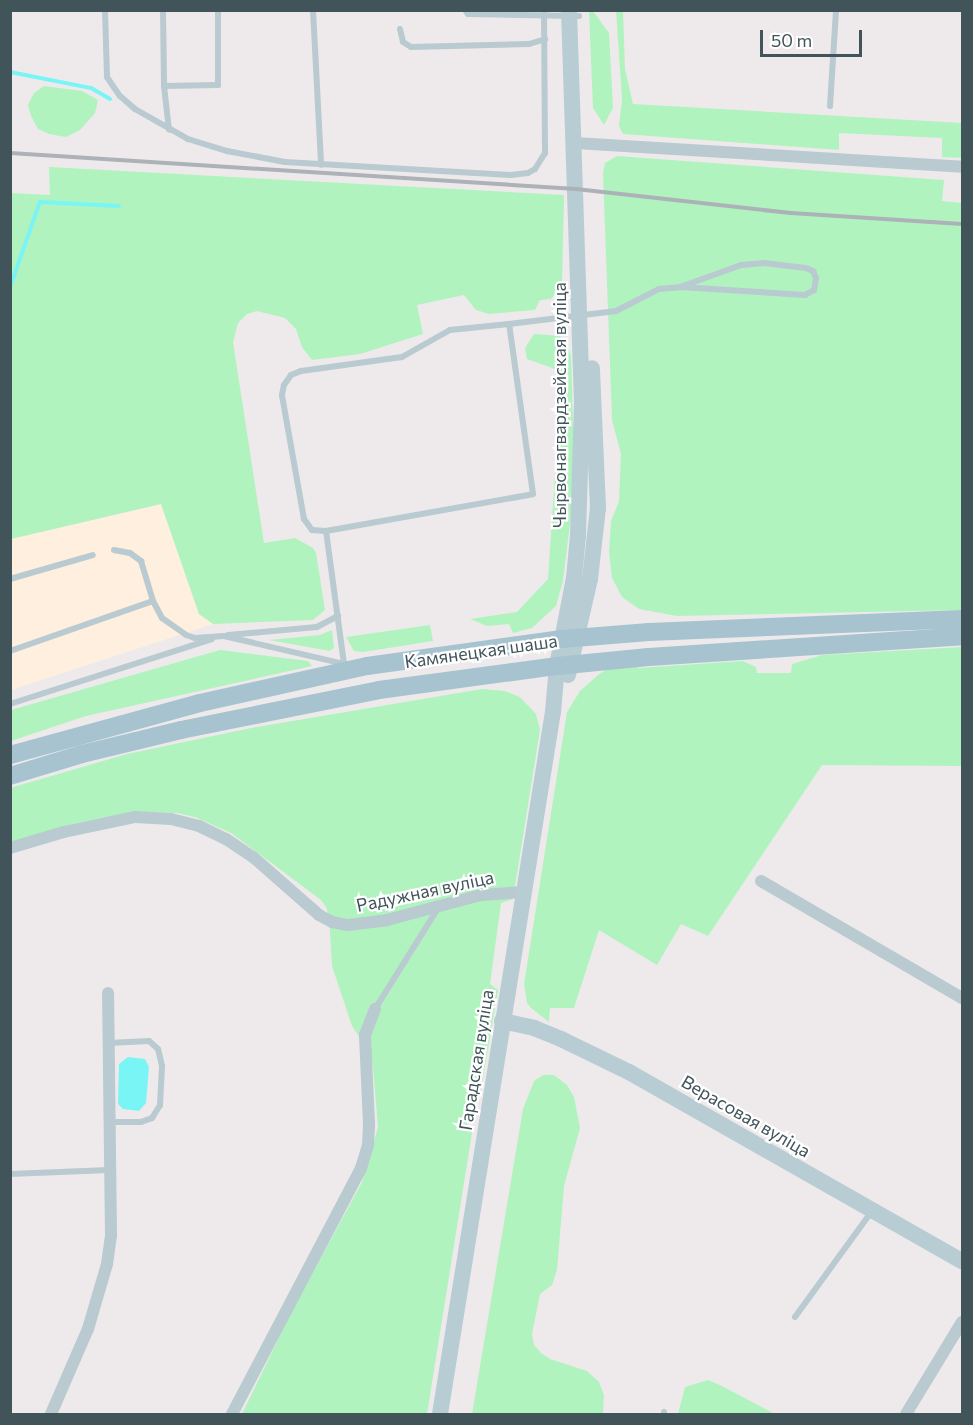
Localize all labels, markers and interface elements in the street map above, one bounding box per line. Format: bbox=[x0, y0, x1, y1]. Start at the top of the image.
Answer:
scale bar bbox=[763, 18, 865, 56]
text: 50 m bbox=[771, 29, 812, 51]
street label: Чырвонагвардзейская вуліца bbox=[548, 282, 570, 528]
street label: Камянецкая шаша bbox=[403, 630, 559, 672]
street label: Радужная вуліца bbox=[354, 866, 496, 916]
street label: Гарадская вуліца bbox=[454, 988, 498, 1132]
street label: Верасовая вуліца bbox=[678, 1070, 814, 1162]

